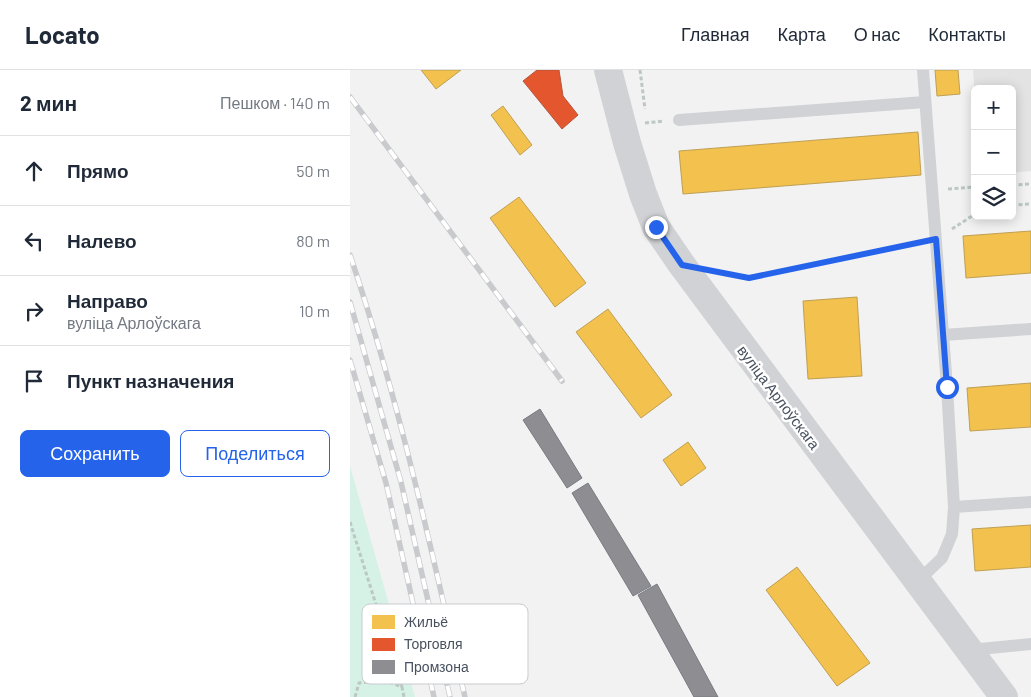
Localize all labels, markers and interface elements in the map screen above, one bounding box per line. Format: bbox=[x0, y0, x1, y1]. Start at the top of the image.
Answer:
text: Locato bbox=[25, 20, 100, 49]
text: Главная bbox=[681, 23, 750, 45]
text: Карта bbox=[778, 23, 826, 45]
text: О нас bbox=[854, 23, 900, 45]
text: Контакты bbox=[928, 23, 1006, 45]
map controls bbox=[971, 85, 1016, 220]
button: + bbox=[971, 85, 1016, 130]
text: 2 мин bbox=[20, 90, 77, 115]
text: Пешком · 140 m bbox=[220, 93, 330, 112]
button: − bbox=[971, 130, 1016, 175]
icon: ahead bbox=[20, 157, 48, 185]
text: Прямо bbox=[67, 159, 129, 182]
text: 50 m bbox=[296, 161, 330, 180]
button: layers bbox=[971, 175, 1016, 220]
route end bbox=[645, 216, 668, 239]
icon: left bbox=[20, 227, 48, 255]
text: Налево bbox=[67, 229, 137, 252]
text: 80 m bbox=[296, 231, 330, 250]
text: Направо bbox=[67, 289, 148, 312]
icon: right bbox=[20, 297, 48, 325]
text: 10 m bbox=[299, 301, 330, 320]
text: вуліца Арлоўскага bbox=[67, 313, 201, 332]
street label: вуліца Арлоўскага bbox=[734, 341, 824, 453]
icon: arrive bbox=[20, 367, 48, 395]
text: Пункт назначения bbox=[67, 369, 234, 392]
route start bbox=[936, 376, 959, 399]
button: Сохранить bbox=[20, 430, 170, 477]
button: Поделиться bbox=[180, 430, 330, 477]
legend bbox=[362, 604, 528, 684]
text: Жильё bbox=[404, 613, 448, 630]
text: Торговля bbox=[404, 635, 462, 652]
text: Промзона bbox=[404, 658, 469, 675]

